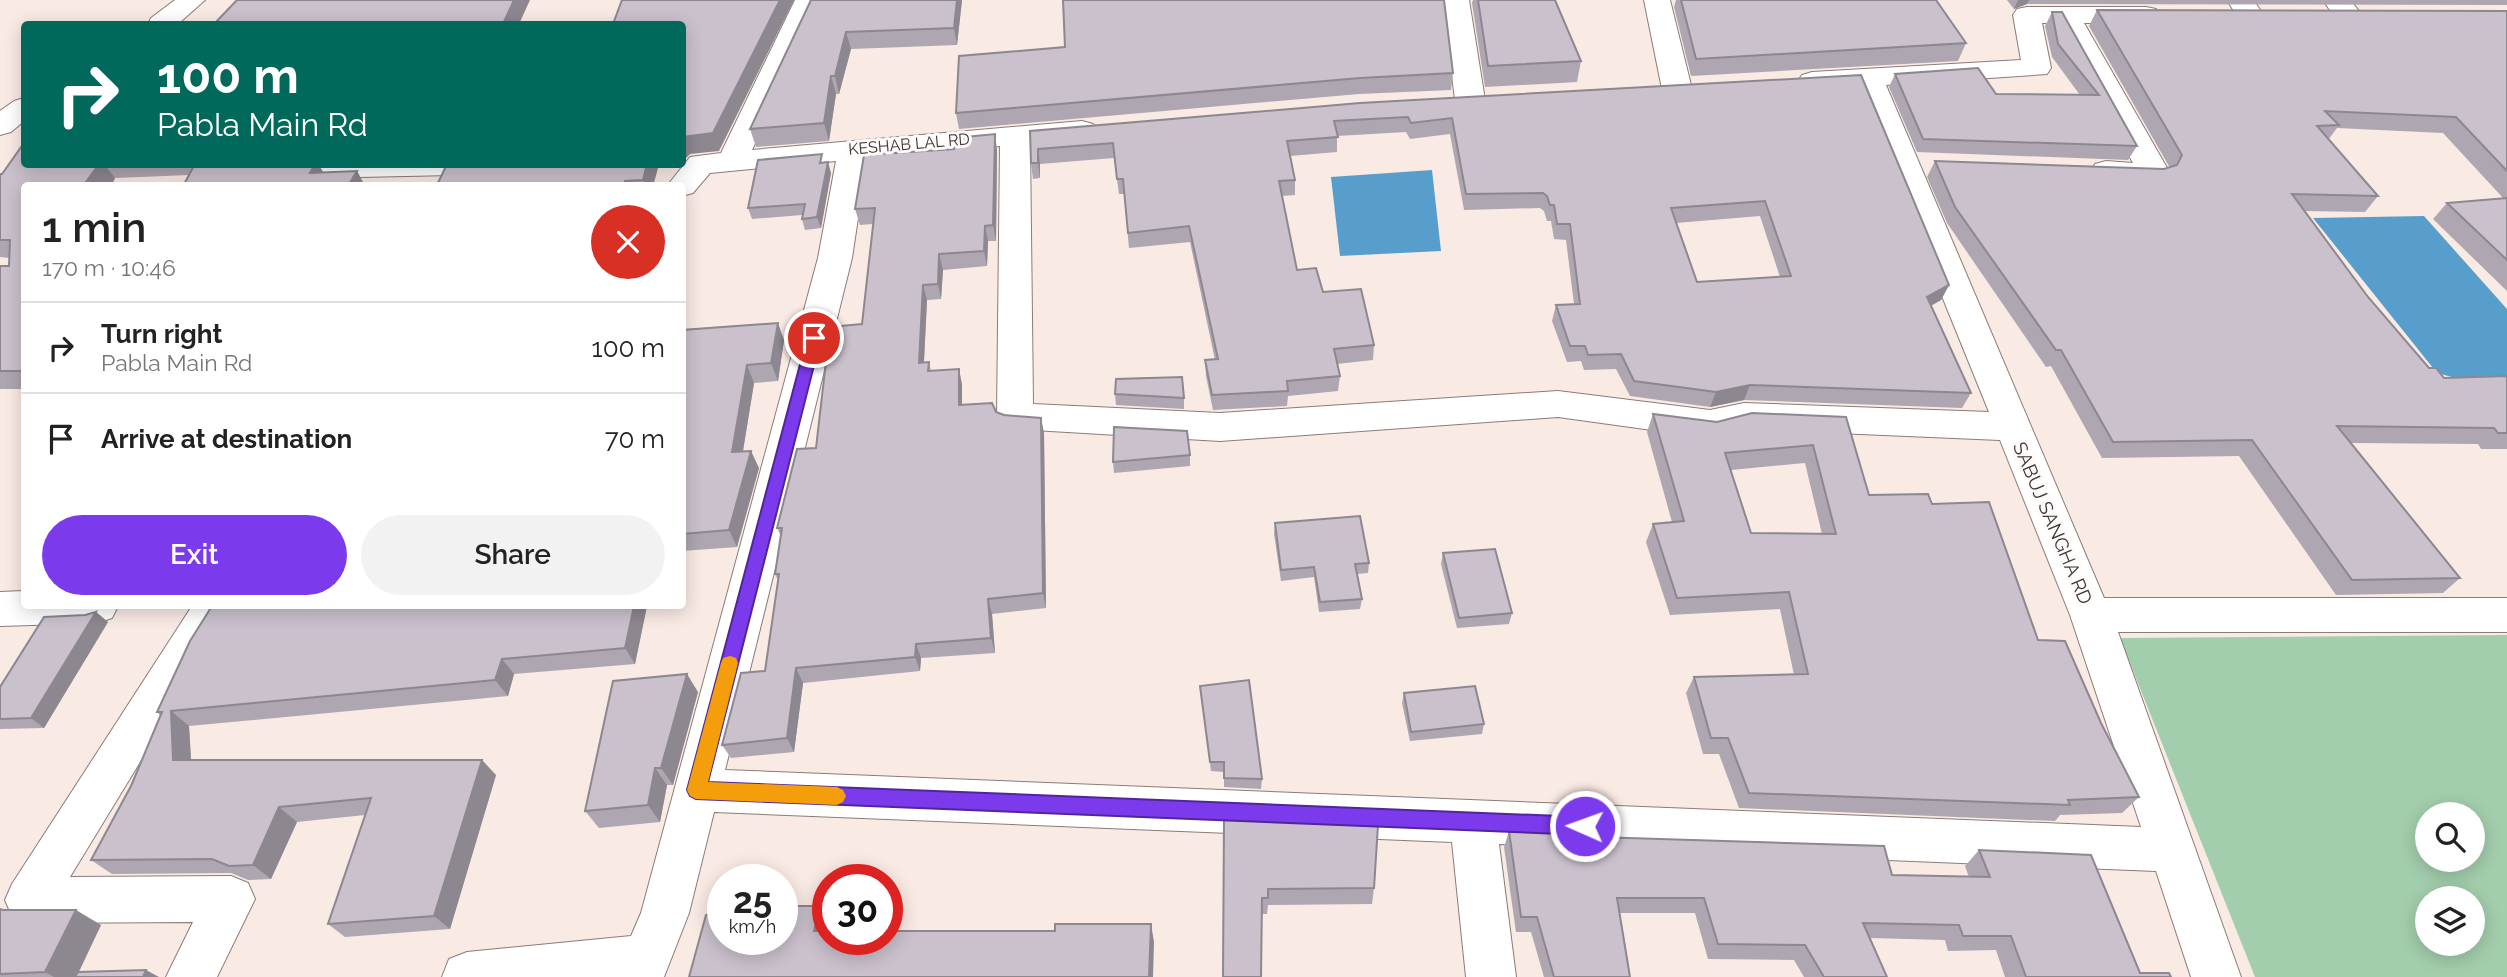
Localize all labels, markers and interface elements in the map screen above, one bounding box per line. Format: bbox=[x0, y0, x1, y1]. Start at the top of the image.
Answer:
text: 100 m bbox=[157, 47, 299, 104]
icon: right bbox=[42, 49, 133, 140]
text: Pabla Main Rd bbox=[157, 106, 368, 143]
street label: KESHAB LAL RD bbox=[847, 129, 971, 159]
text: 1 min bbox=[42, 203, 146, 252]
button: close bbox=[591, 205, 665, 279]
text: 170 m · 10:46 bbox=[42, 254, 176, 281]
pin bbox=[784, 308, 844, 368]
text: Turn right bbox=[101, 319, 222, 349]
icon: arrive bbox=[795, 319, 833, 357]
icon: right bbox=[42, 329, 80, 367]
text: 100 m bbox=[592, 333, 665, 363]
text: Pabla Main Rd bbox=[101, 349, 252, 376]
icon: arrive bbox=[42, 420, 80, 458]
text: Arrive at destination bbox=[101, 424, 352, 454]
text: 70 m bbox=[605, 424, 665, 454]
street label: SABUJ SANGHA RD bbox=[2009, 439, 2097, 607]
button: Exit bbox=[42, 515, 347, 595]
button: Share bbox=[361, 515, 665, 595]
position arrow bbox=[1548, 789, 1622, 863]
map controls bbox=[2415, 802, 2485, 956]
button: search bbox=[2415, 802, 2485, 872]
speed limit sign: 30 bbox=[812, 864, 903, 955]
text: 25 bbox=[733, 880, 772, 921]
button: layers bbox=[2415, 886, 2485, 956]
text: km/h bbox=[729, 916, 776, 937]

